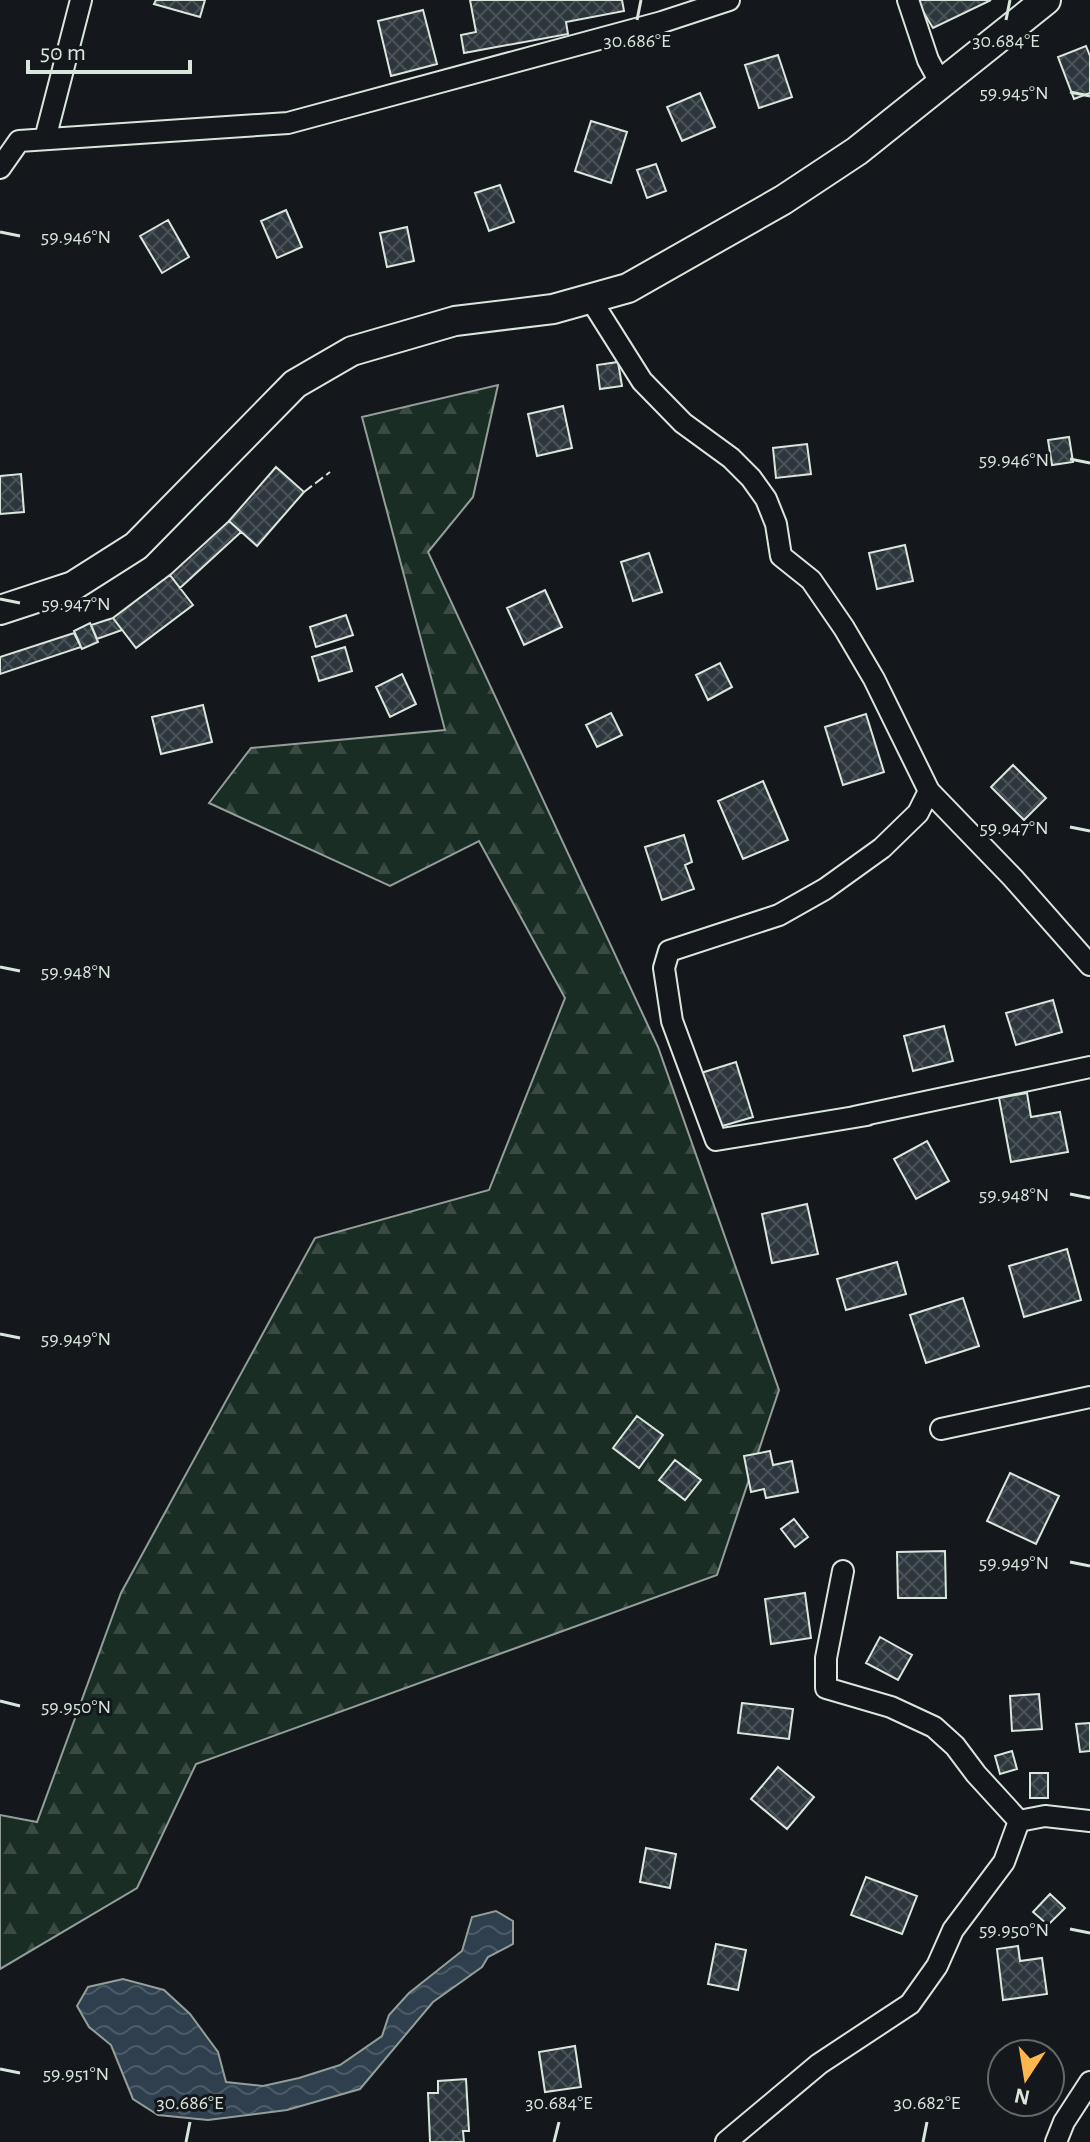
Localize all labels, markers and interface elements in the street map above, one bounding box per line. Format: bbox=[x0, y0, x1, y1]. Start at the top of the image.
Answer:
scale bar bbox=[28, 24, 190, 74]
text: 30.686°E bbox=[603, 31, 671, 51]
text: 30.684°E bbox=[972, 31, 1040, 51]
text: 50 m bbox=[40, 41, 86, 65]
text: 59.945°N bbox=[979, 83, 1049, 103]
text: 59.946°N bbox=[41, 227, 111, 247]
text: 59.946°N bbox=[979, 450, 1049, 470]
text: 59.947°N bbox=[41, 594, 111, 614]
text: 59.947°N bbox=[979, 818, 1049, 838]
text: 59.948°N bbox=[41, 962, 111, 982]
text: 59.948°N bbox=[979, 1185, 1049, 1205]
text: 59.949°N bbox=[41, 1329, 111, 1349]
text: 59.949°N bbox=[979, 1553, 1049, 1573]
text: 59.950°N bbox=[41, 1697, 111, 1717]
text: 59.950°N bbox=[979, 1920, 1049, 1940]
north arrow bbox=[986, 2038, 1066, 2118]
text: 59.951°N bbox=[43, 2064, 109, 2084]
text: N bbox=[1012, 2084, 1032, 2109]
text: 30.686°E bbox=[156, 2093, 224, 2113]
text: 30.684°E bbox=[525, 2093, 593, 2113]
text: 30.682°E bbox=[894, 2093, 961, 2113]

